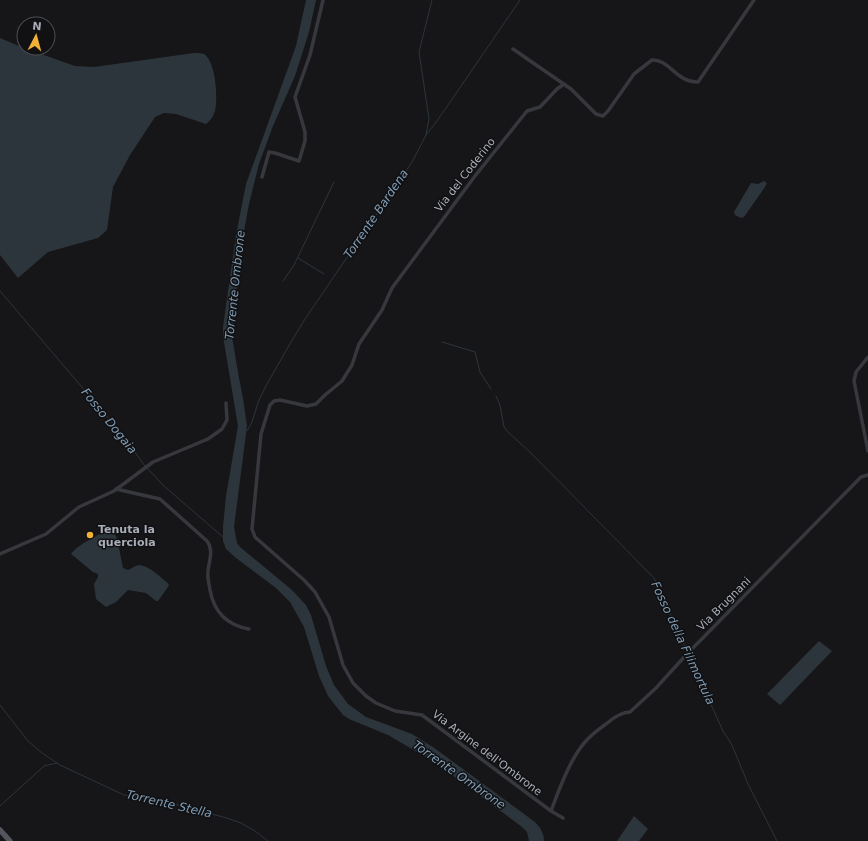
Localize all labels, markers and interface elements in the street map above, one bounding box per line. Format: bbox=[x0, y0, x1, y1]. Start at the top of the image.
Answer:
north arrow bbox=[16, 16, 56, 56]
text: N bbox=[32, 20, 42, 33]
street label: Via del Coderino bbox=[432, 135, 498, 215]
water label: Torrente Bardena bbox=[341, 167, 411, 261]
water label: Torrente Ombrone bbox=[222, 230, 248, 340]
water label: Fosso Dogaia bbox=[78, 385, 140, 457]
place label: Tenuta la querciola bbox=[98, 523, 156, 549]
marker: Tenuta la querciola bbox=[85, 530, 95, 540]
street label: Via Brugnani bbox=[695, 575, 753, 633]
water label: Fosso della Filimortula bbox=[648, 579, 718, 707]
street label: Via Argine dell'Ombrone bbox=[430, 708, 544, 799]
water label: Torrente Ombrone bbox=[410, 738, 508, 812]
water label: Torrente Stella bbox=[125, 787, 213, 821]

